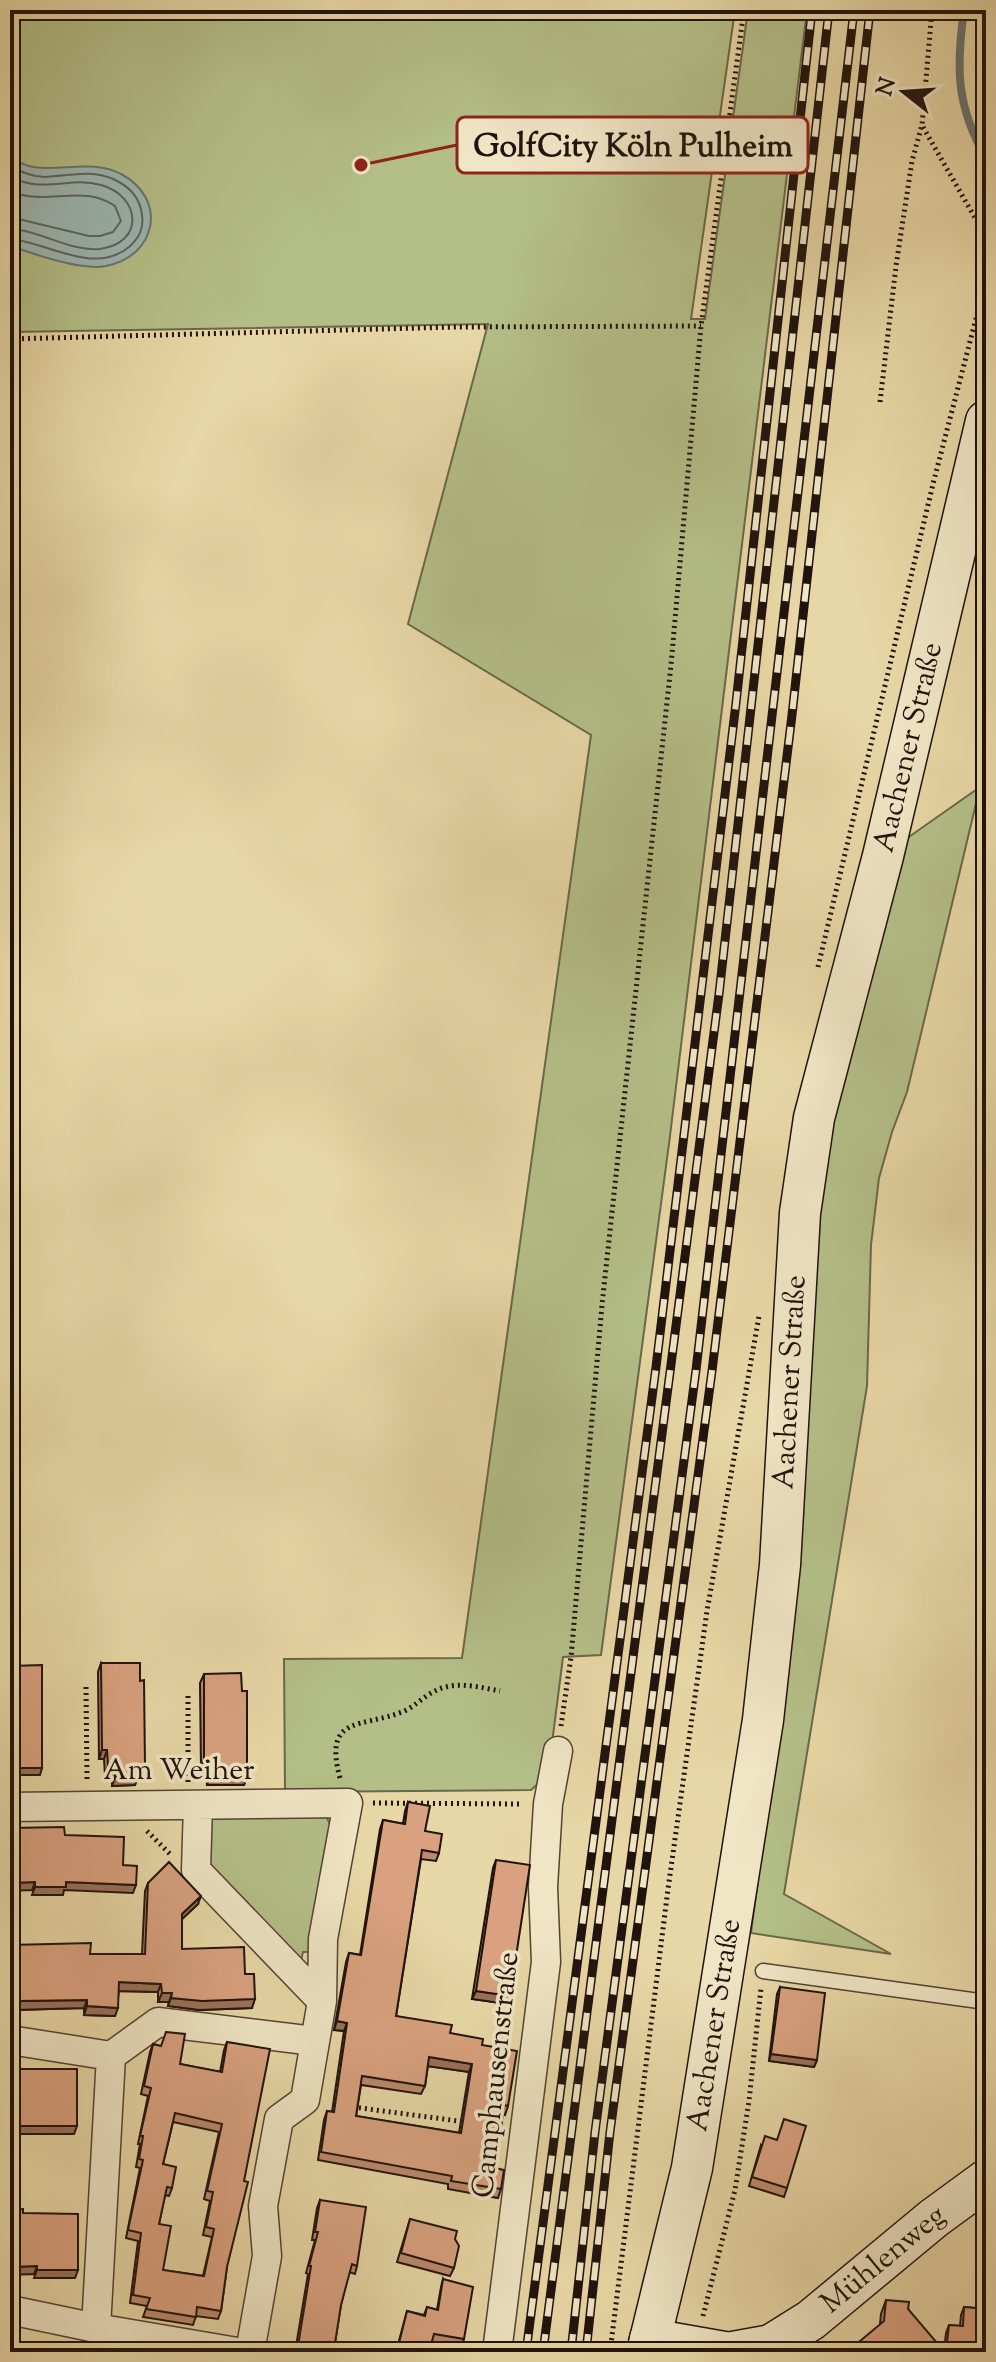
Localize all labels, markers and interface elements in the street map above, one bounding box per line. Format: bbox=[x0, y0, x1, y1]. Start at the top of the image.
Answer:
north arrow bbox=[864, 52, 944, 132]
text: N bbox=[870, 74, 906, 100]
callout: GolfCity Köln Pulheim bbox=[457, 117, 808, 173]
text: GolfCity Köln Pulheim bbox=[473, 125, 793, 171]
street label: Aachener Straße bbox=[863, 638, 954, 857]
street label: Aachener Straße bbox=[763, 1274, 818, 1491]
street label: Am Weiher bbox=[104, 1750, 255, 1793]
street label: Aachener Straße bbox=[677, 1916, 753, 2135]
street label: Camphausenstraße bbox=[463, 1950, 531, 2200]
street label: Mühlenweg bbox=[812, 2195, 955, 2325]

